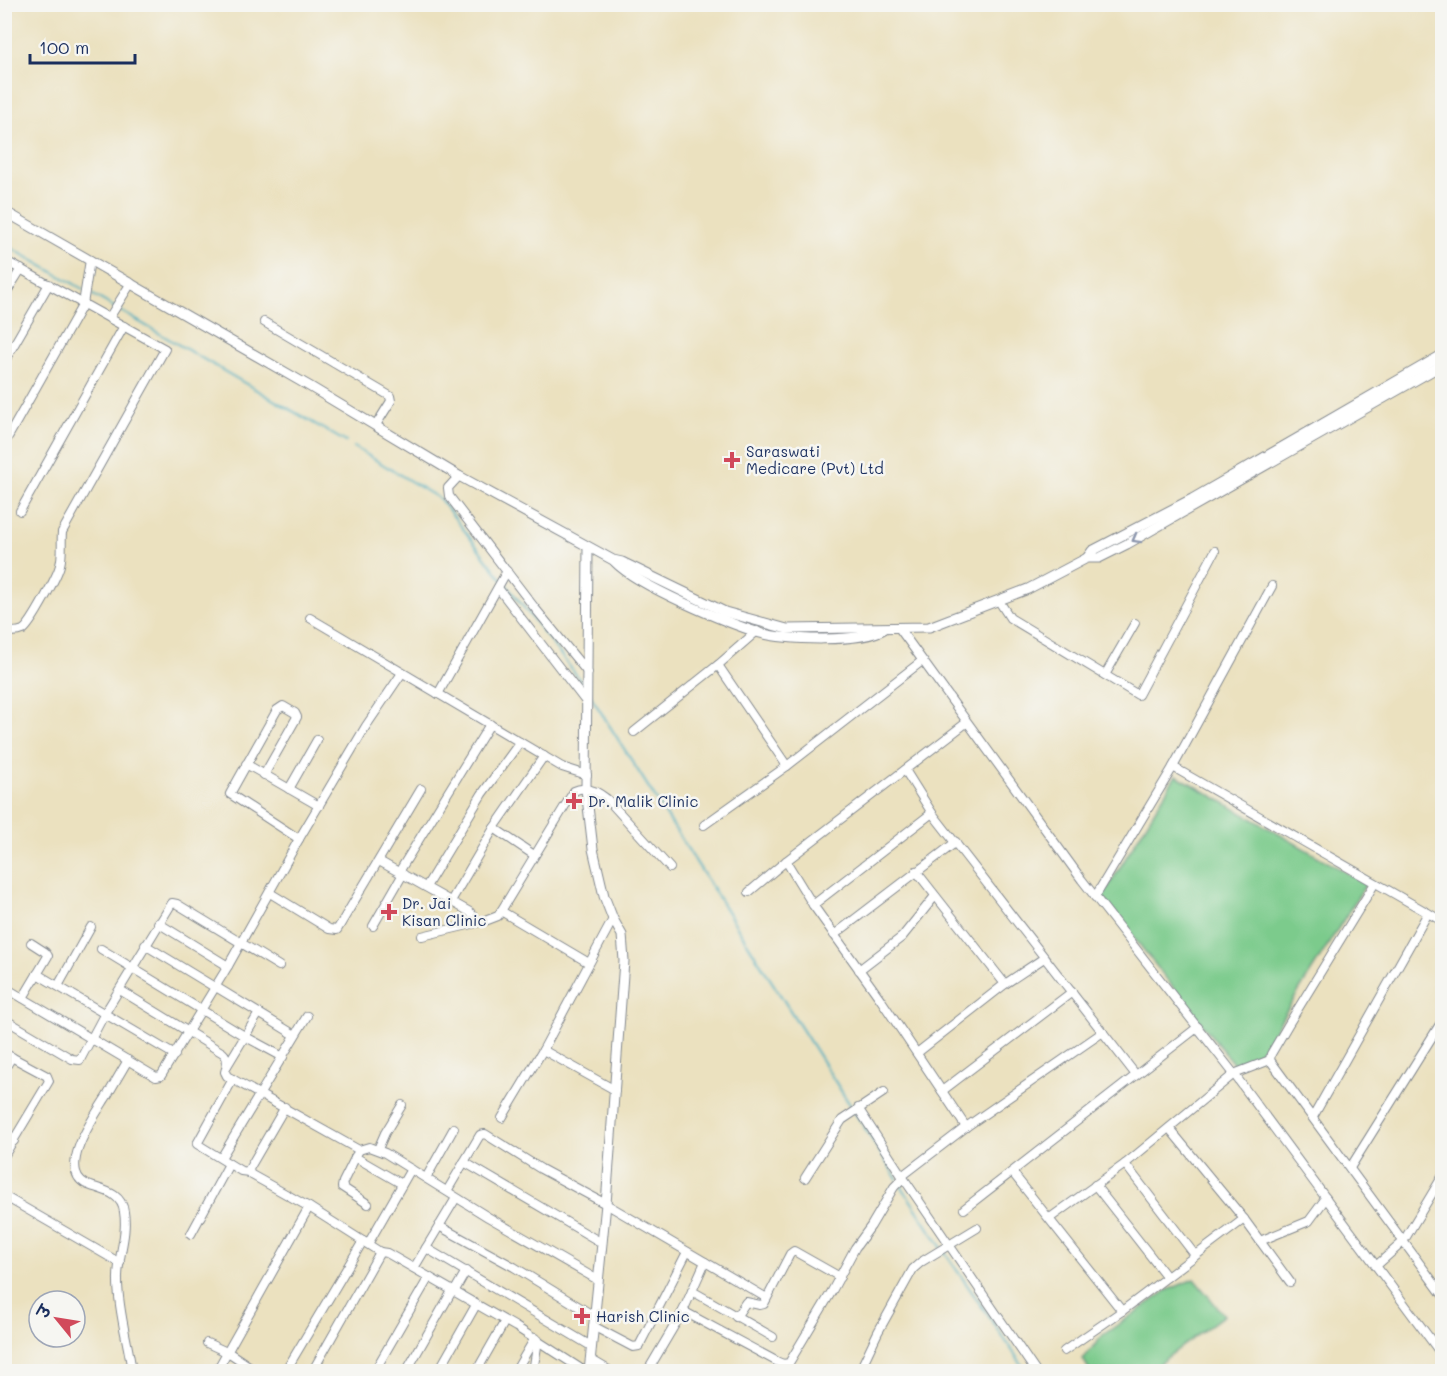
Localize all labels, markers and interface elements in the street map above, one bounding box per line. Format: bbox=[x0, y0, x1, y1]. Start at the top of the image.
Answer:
scale bar bbox=[30, 27, 135, 65]
text: 100 m bbox=[39, 35, 89, 59]
place label: Saraswati Medicare (Pvt) Ltd bbox=[746, 441, 884, 478]
marker: Saraswati Medicare (Pvt) Ltd bbox=[723, 451, 741, 469]
one-way arrow bbox=[1132, 532, 1142, 543]
place label: Dr. Malik Clinic bbox=[588, 791, 698, 811]
marker: Dr. Malik Clinic bbox=[565, 792, 583, 810]
place label: Dr. Jai Kisan Clinic bbox=[402, 893, 486, 930]
marker: Dr. Jai Kisan Clinic bbox=[380, 903, 398, 921]
north arrow bbox=[27, 1289, 87, 1349]
text: उ bbox=[31, 1300, 56, 1323]
place label: Harish Clinic bbox=[596, 1306, 690, 1326]
marker: Harish Clinic bbox=[573, 1307, 591, 1325]

